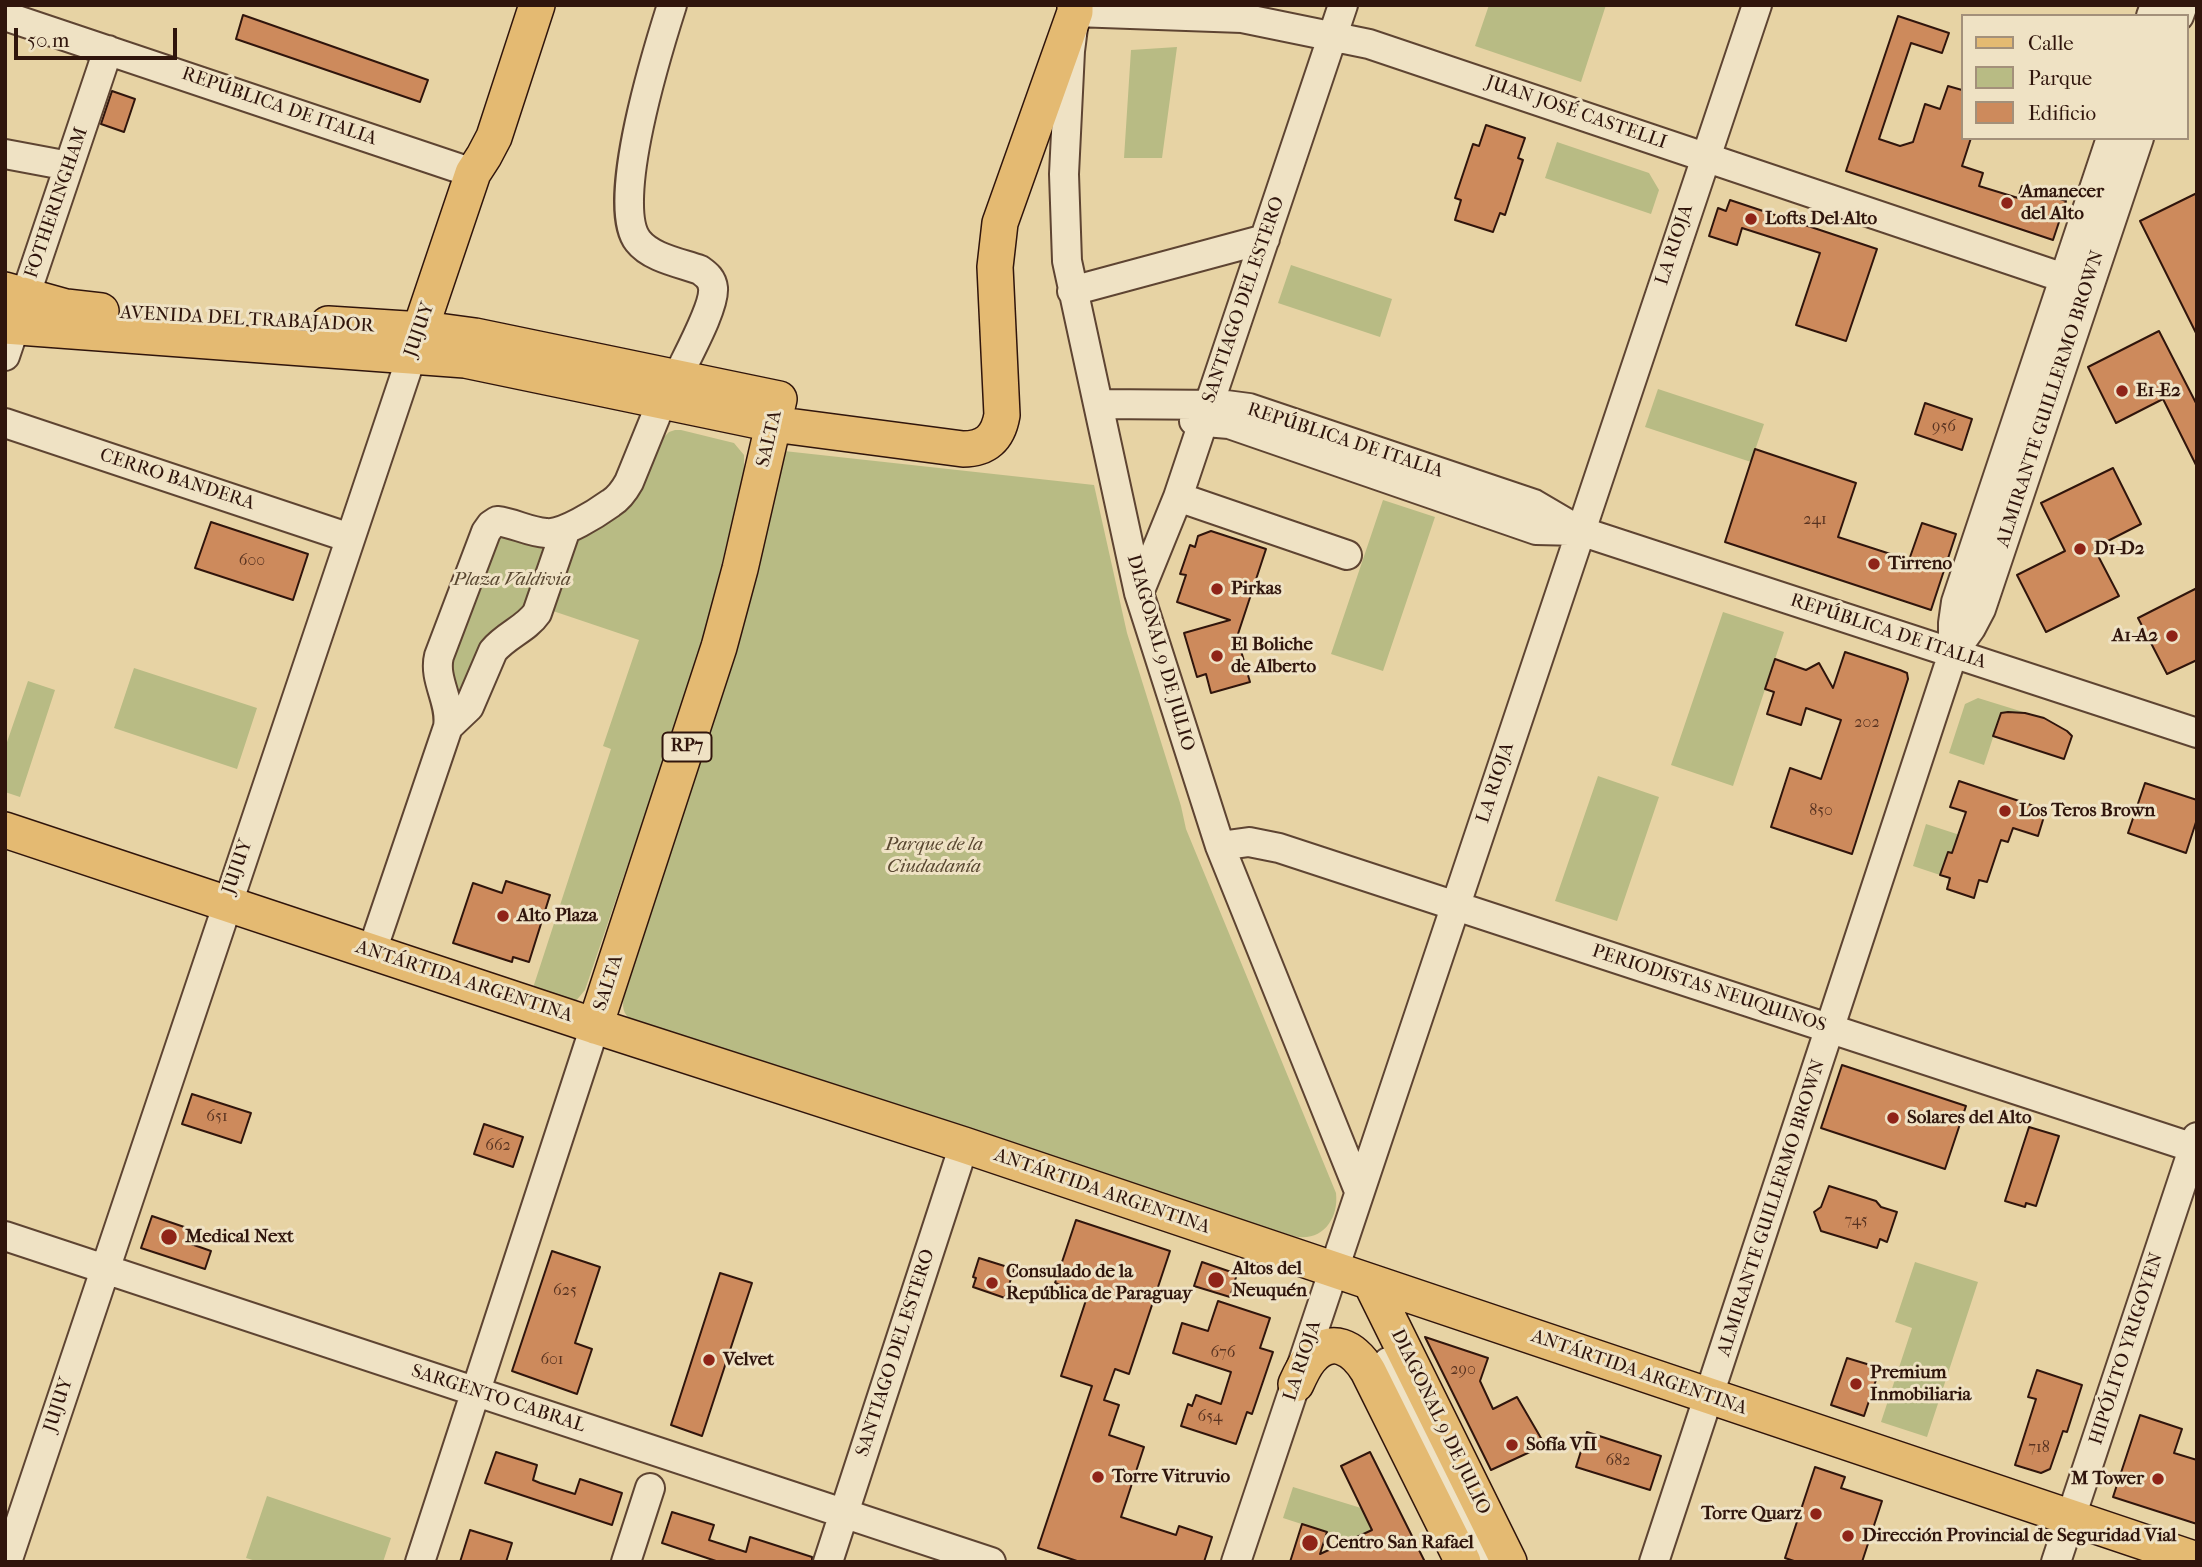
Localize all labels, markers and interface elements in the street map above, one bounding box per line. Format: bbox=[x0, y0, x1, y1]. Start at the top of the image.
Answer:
scale bar bbox=[18, 14, 180, 58]
legend bbox=[1960, 14, 2188, 140]
text: 50 m bbox=[27, 28, 70, 52]
text: Calle bbox=[2028, 31, 2074, 55]
street label: REPÚBLICA DE ITALIA bbox=[178, 63, 380, 151]
text: Parque bbox=[2028, 66, 2092, 90]
street label: JUAN JOSÉ CASTELLI bbox=[1483, 71, 1669, 155]
text: Edificio bbox=[2028, 101, 2096, 125]
street label: FOTHERINGHAM bbox=[20, 124, 94, 282]
place label: Amanecer del Alto bbox=[2021, 181, 2104, 225]
street label: SANTIAGO DEL ESTERO bbox=[1198, 194, 1290, 406]
marker: Amanecer del Alto bbox=[1999, 195, 2015, 211]
street label: LA RIOJA bbox=[1651, 202, 1699, 288]
place label: Lofts Del Alto bbox=[1765, 208, 1877, 230]
marker: Lofts Del Alto bbox=[1743, 211, 1759, 227]
street label: ALMIRANTE GUILLERMO BROWN bbox=[1992, 248, 2110, 550]
street label: JUJUY bbox=[400, 300, 440, 360]
street label: AVENIDA DEL TRABAJADOR bbox=[119, 302, 375, 338]
place label: E1-E2 bbox=[2136, 380, 2181, 402]
marker: E1-E2 bbox=[2114, 383, 2130, 399]
street label: REPÚBLICA DE ITALIA bbox=[1244, 399, 1446, 483]
street label: SALTA bbox=[752, 408, 788, 470]
house number: 956 bbox=[1932, 417, 1956, 437]
street label: CERRO BANDERA bbox=[97, 444, 257, 516]
house number: 241 bbox=[1803, 510, 1827, 530]
place label: D1-D2 bbox=[2094, 538, 2144, 560]
marker: D1-D2 bbox=[2072, 541, 2088, 557]
house number: 600 bbox=[239, 551, 265, 571]
street label: DIAGONAL 9 DE JULIO bbox=[1121, 552, 1199, 754]
place label: Tirreno bbox=[1888, 553, 1952, 575]
marker: Tirreno bbox=[1866, 556, 1882, 572]
park label: Plaza Valdivia bbox=[453, 569, 571, 591]
place label: Pirkas bbox=[1231, 578, 1282, 600]
marker: Pirkas bbox=[1209, 581, 1225, 597]
street label: REPÚBLICA DE ITALIA bbox=[1787, 590, 1989, 674]
place label: A1-A2 bbox=[2112, 625, 2158, 647]
marker: A1-A2 bbox=[2164, 628, 2180, 644]
place label: El Boliche de Alberto bbox=[1231, 634, 1316, 678]
marker: El Boliche de Alberto bbox=[1209, 648, 1225, 664]
house number: 202 bbox=[1854, 713, 1880, 733]
road number: RP7 bbox=[662, 732, 712, 762]
street label: LA RIOJA bbox=[1472, 740, 1520, 826]
place label: Los Teros Brown bbox=[2019, 800, 2155, 822]
house number: 850 bbox=[1809, 801, 1833, 821]
marker: Los Teros Brown bbox=[1997, 803, 2013, 819]
park label: Parque de la Ciudadanía bbox=[885, 834, 983, 878]
street label: JUJUY bbox=[218, 837, 258, 897]
place label: Alto Plaza bbox=[517, 905, 598, 927]
marker: Alto Plaza bbox=[495, 908, 511, 924]
street label: ANTÁRTIDA ARGENTINA bbox=[353, 936, 575, 1028]
street label: PERIODISTAS NEUQUINOS bbox=[1589, 940, 1829, 1038]
street label: SALTA bbox=[589, 952, 629, 1014]
street label: ALMIRANTE GUILLERMO BROWN bbox=[1713, 1057, 1831, 1359]
house number: 651 bbox=[206, 1107, 228, 1127]
place label: Solares del Alto bbox=[1907, 1107, 2032, 1129]
marker: Solares del Alto bbox=[1885, 1110, 1901, 1126]
house number: 662 bbox=[485, 1136, 511, 1156]
street label: ANTÁRTIDA ARGENTINA bbox=[991, 1144, 1213, 1240]
house number: 745 bbox=[1844, 1211, 1868, 1231]
place label: Medical Next bbox=[185, 1226, 294, 1248]
marker: Medical Next bbox=[159, 1227, 179, 1247]
street label: SANTIAGO DEL ESTERO bbox=[852, 1246, 940, 1460]
street label: HIPÓLITO YRIGOYEN bbox=[2085, 1250, 2169, 1448]
place label: Altos del Neuquén bbox=[1232, 1258, 1307, 1302]
place label: Consulado de la República de Paraguay bbox=[1006, 1261, 1192, 1305]
marker: Altos del Neuquén bbox=[1206, 1270, 1226, 1290]
marker: Consulado de la República de Paraguay bbox=[984, 1275, 1000, 1291]
house number: 625 bbox=[553, 1281, 577, 1301]
street label: LA RIOJA bbox=[1279, 1318, 1327, 1404]
street label: ANTÁRTIDA ARGENTINA bbox=[1528, 1325, 1750, 1421]
street label: DIAGONAL 9 DE JULIO bbox=[1385, 1326, 1495, 1518]
house number: 676 bbox=[1211, 1343, 1235, 1363]
place label: Velvet bbox=[723, 1349, 774, 1371]
house number: 601 bbox=[540, 1350, 564, 1370]
marker: Velvet bbox=[701, 1352, 717, 1368]
street label: SARGENTO CABRAL bbox=[408, 1360, 588, 1438]
house number: 290 bbox=[1450, 1360, 1476, 1380]
place label: Premium Inmobiliaria bbox=[1870, 1362, 1971, 1406]
street label: JUJUY bbox=[39, 1375, 79, 1435]
marker: Premium Inmobiliaria bbox=[1848, 1376, 1864, 1392]
house number: 654 bbox=[1197, 1407, 1223, 1427]
place label: Sofía VII bbox=[1526, 1434, 1597, 1456]
marker: Sofía VII bbox=[1504, 1437, 1520, 1453]
house number: 718 bbox=[2028, 1438, 2050, 1458]
house number: 682 bbox=[1606, 1451, 1630, 1471]
place label: Torre Vitruvio bbox=[1112, 1466, 1230, 1488]
place label: M Tower bbox=[2071, 1468, 2144, 1490]
marker: Torre Vitruvio bbox=[1090, 1469, 1106, 1485]
marker: M Tower bbox=[2150, 1471, 2166, 1487]
place label: Torre Quarz bbox=[1701, 1503, 1802, 1525]
marker: Torre Quarz bbox=[1808, 1506, 1824, 1522]
place label: Dirección Provincial de Seguridad Vial bbox=[1862, 1525, 2177, 1547]
marker: Dirección Provincial de Seguridad Vial bbox=[1840, 1528, 1856, 1544]
place label: Centro San Rafael bbox=[1326, 1532, 1474, 1554]
marker: Centro San Rafael bbox=[1300, 1533, 1320, 1553]

